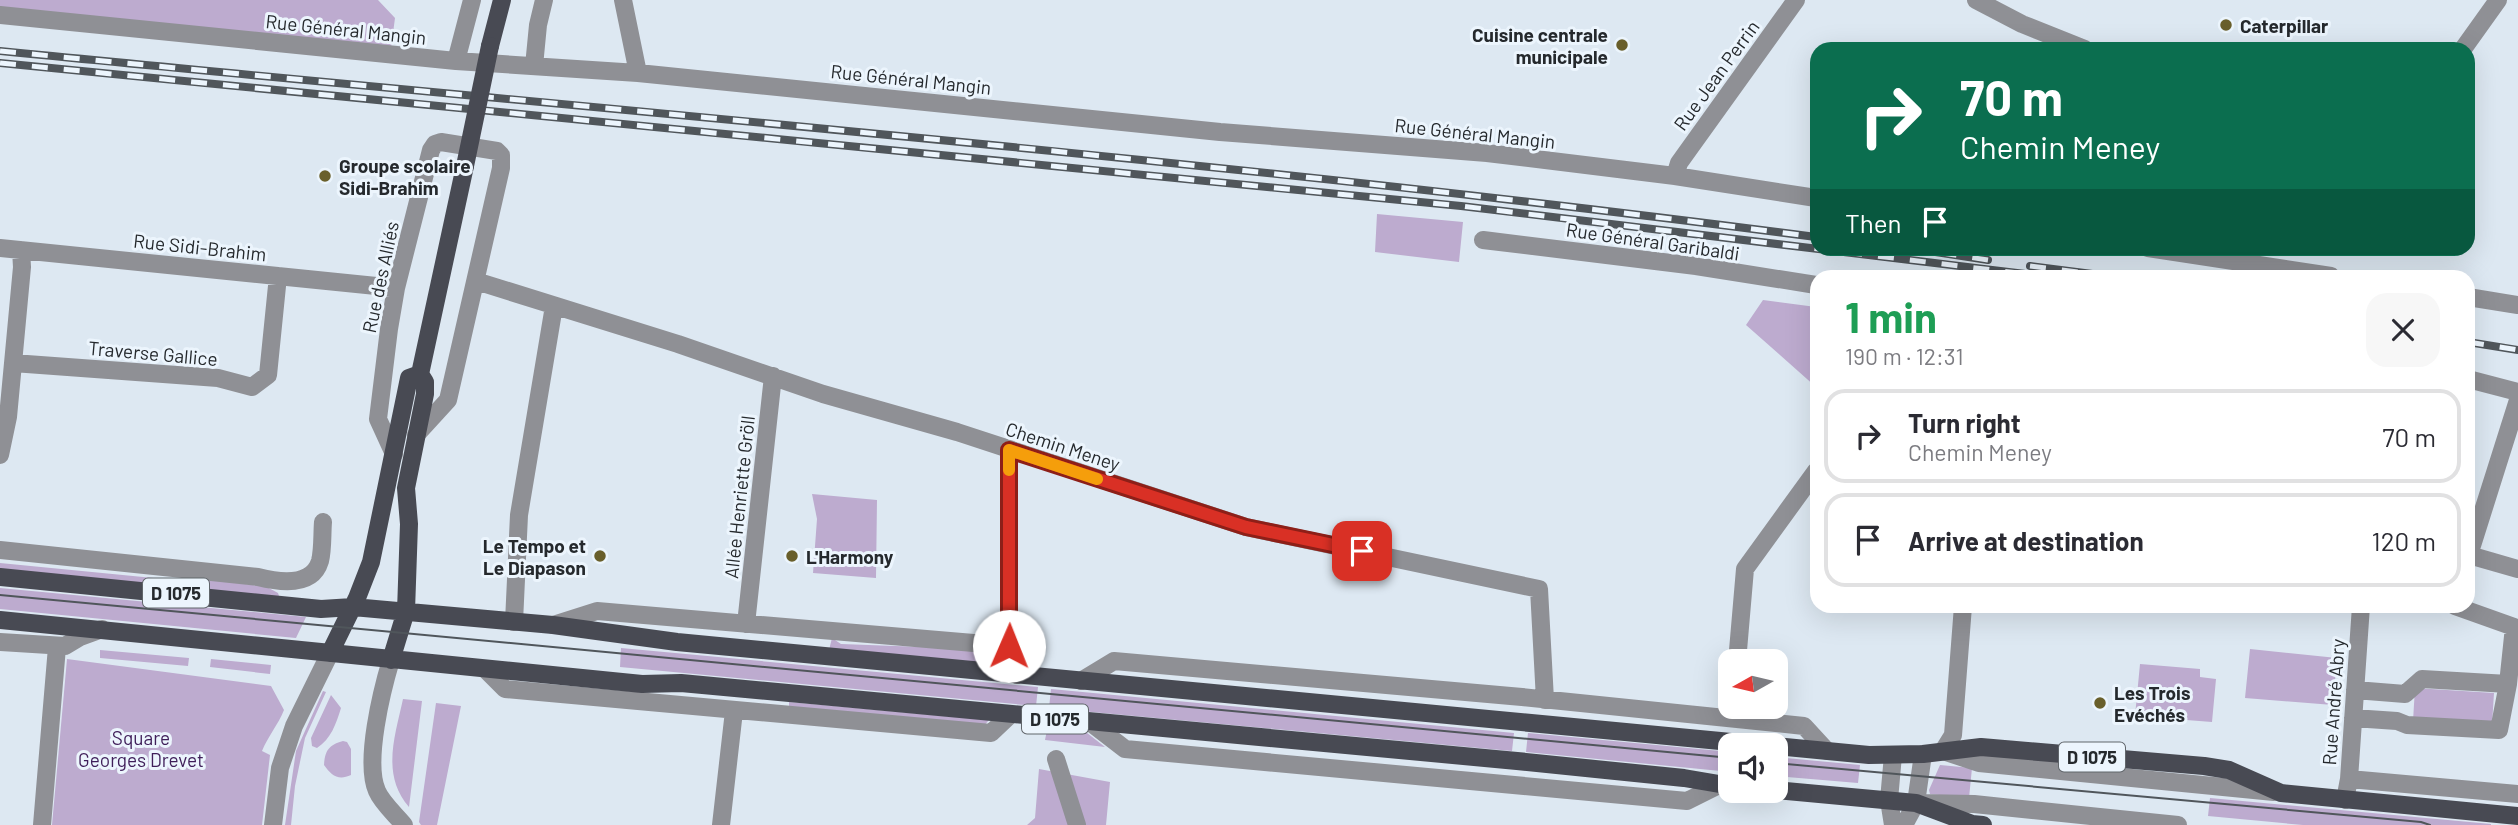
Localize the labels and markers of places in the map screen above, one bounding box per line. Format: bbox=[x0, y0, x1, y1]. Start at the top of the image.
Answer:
place label: Caterpillar bbox=[2240, 14, 2329, 37]
marker: Caterpillar bbox=[2218, 17, 2234, 33]
place label: Cuisine centrale municipale bbox=[1472, 23, 1608, 68]
marker: Cuisine centrale municipale bbox=[1614, 37, 1630, 53]
place label: Groupe scolaire Sidi-Brahim bbox=[339, 154, 471, 199]
marker: Groupe scolaire Sidi-Brahim bbox=[317, 168, 333, 184]
pin bbox=[1332, 521, 1392, 581]
place label: Le Tempo et Le Diapason bbox=[483, 534, 586, 579]
place label: L'Harmony bbox=[806, 545, 894, 568]
marker: Le Tempo et Le Diapason bbox=[592, 548, 608, 564]
marker: L'Harmony bbox=[784, 548, 800, 564]
place label: Les Trois Evéchés bbox=[2114, 681, 2190, 726]
marker: Les Trois Evéchés bbox=[2092, 695, 2108, 711]

